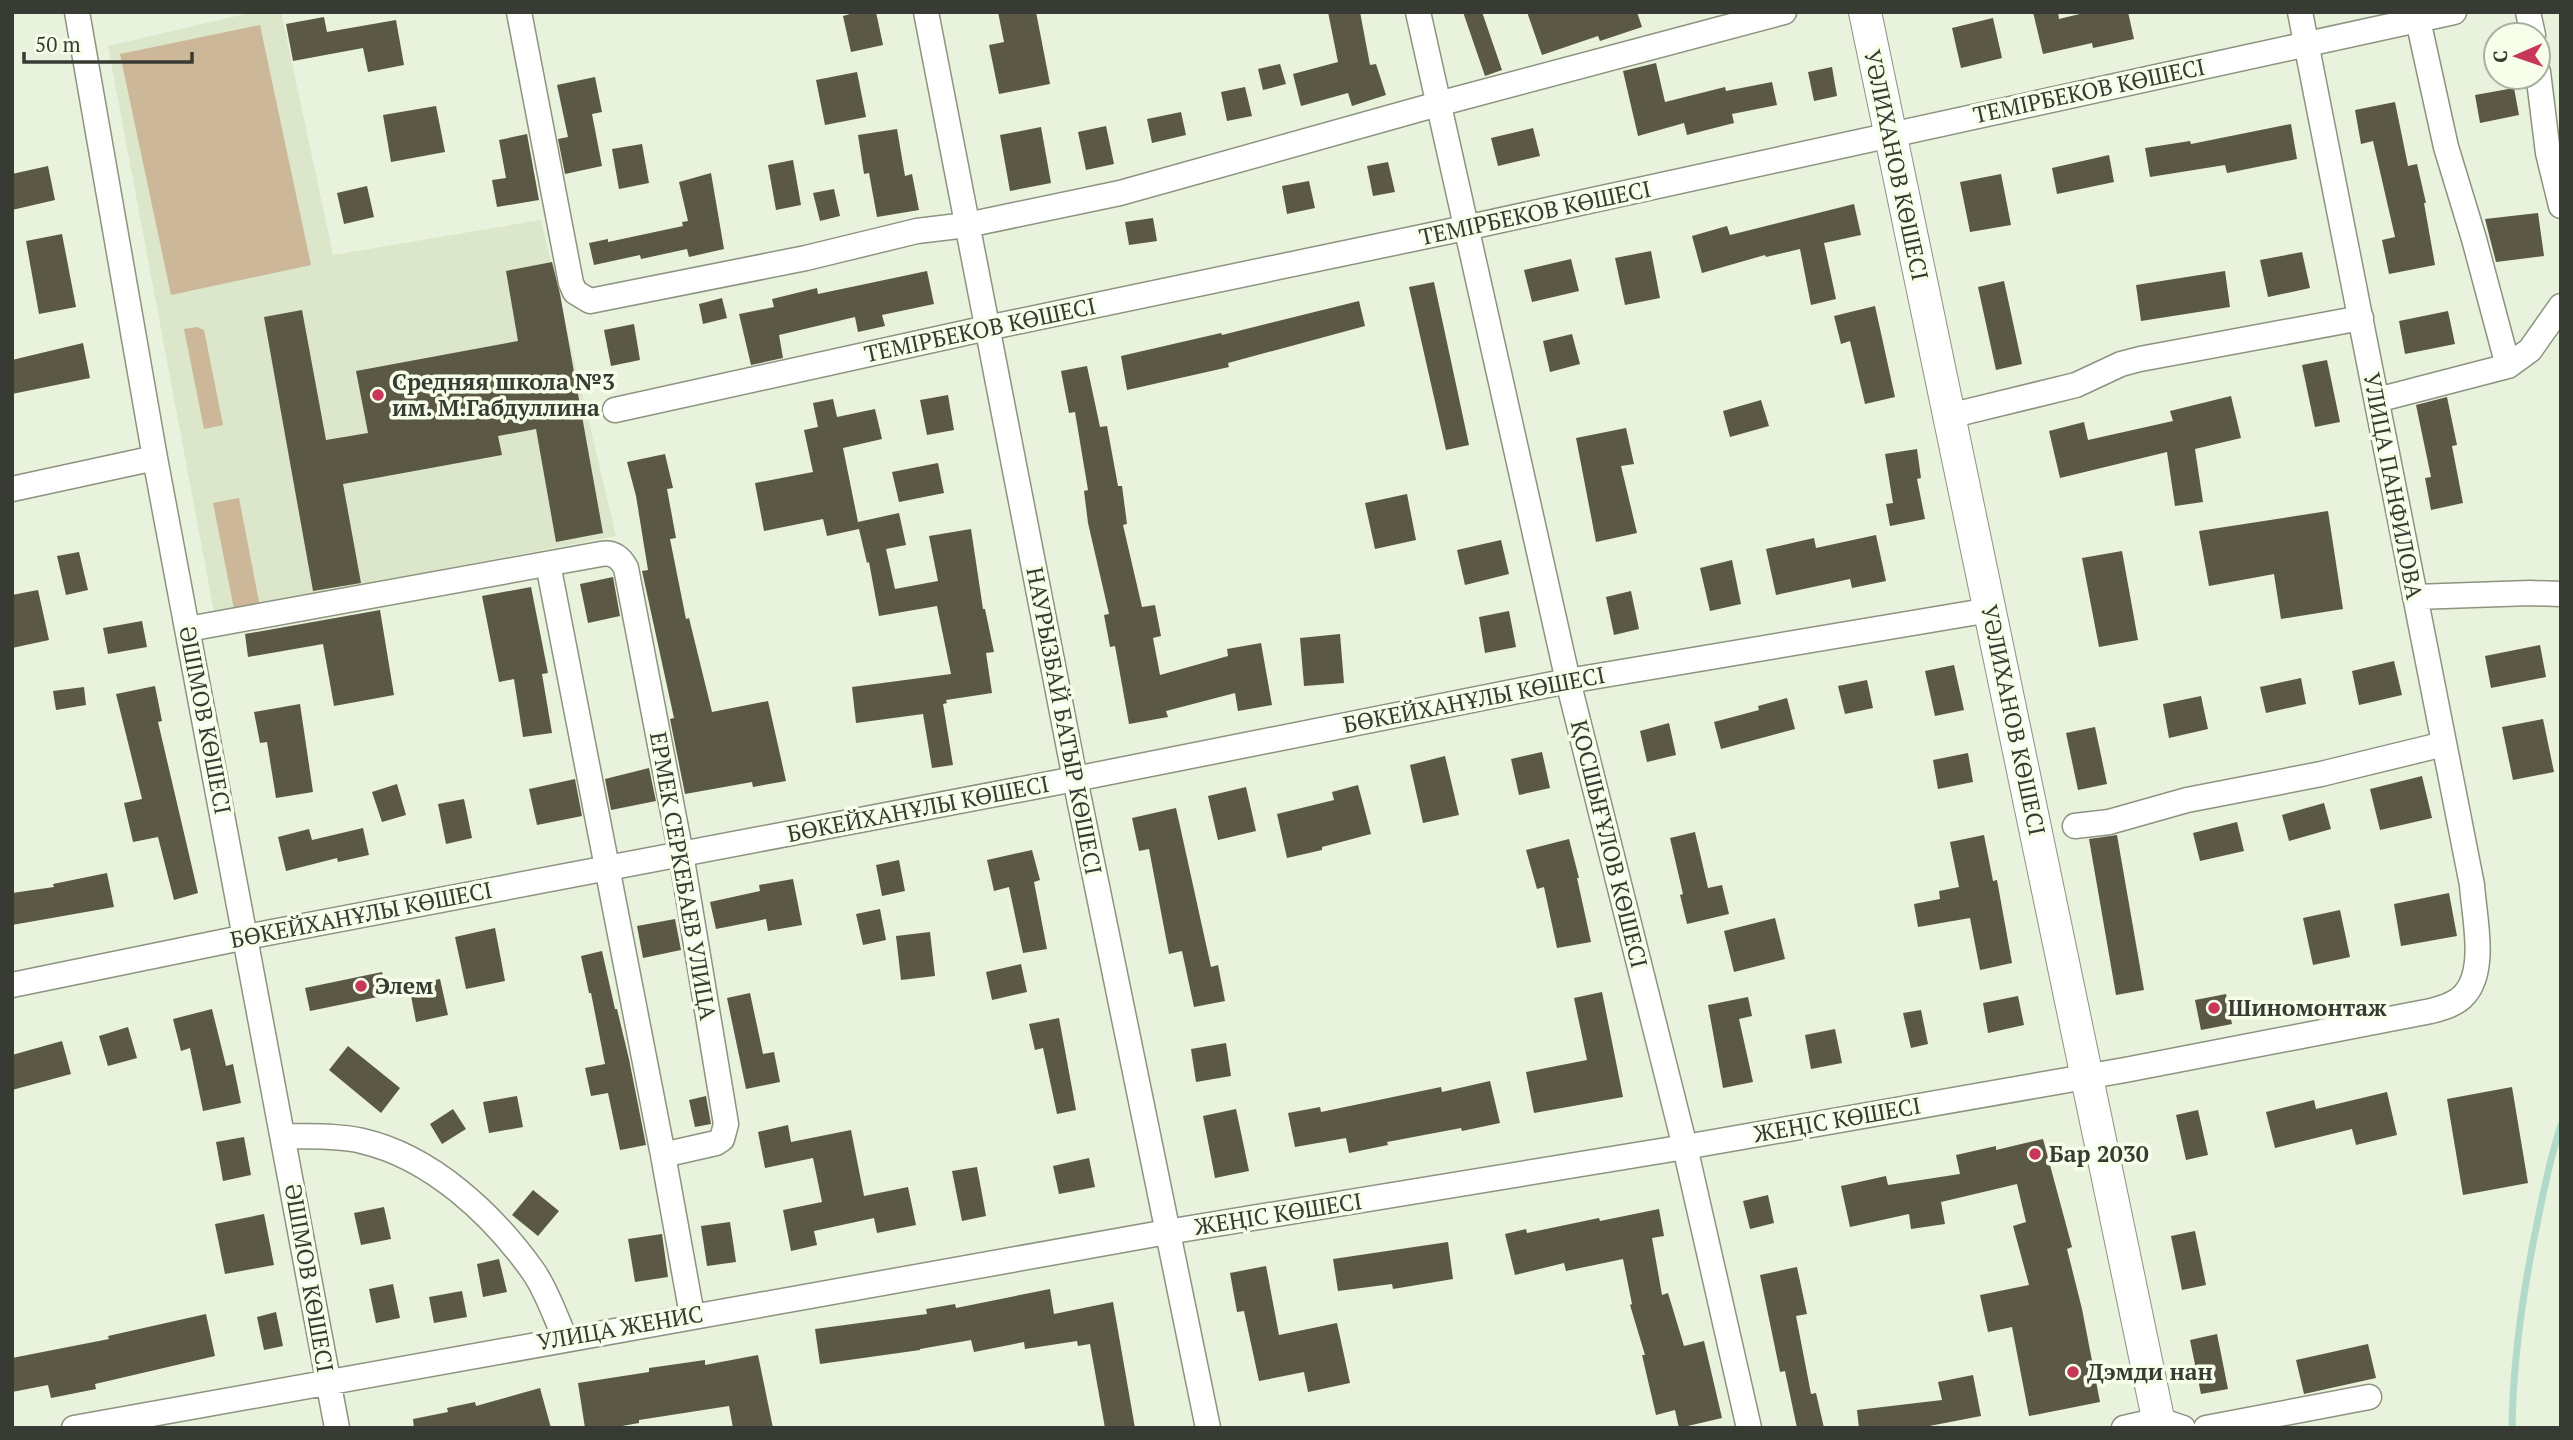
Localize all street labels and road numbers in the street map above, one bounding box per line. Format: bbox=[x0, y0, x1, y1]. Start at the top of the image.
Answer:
street label: УӘЛИХАНОВ КӨШЕСІ bbox=[1857, 47, 1936, 283]
street label: ТЕМІРБЕКОВ КӨШЕСІ bbox=[1970, 51, 2208, 130]
street label: ТЕМІРБЕКОВ КӨШЕСІ bbox=[1416, 173, 1654, 252]
street label: ТЕМІРБЕКОВ КӨШЕСІ bbox=[861, 290, 1099, 369]
street label: УЛИЦА ПАНФИЛОВА bbox=[2356, 370, 2431, 602]
street label: НАУРЫЗБАЙ БАТЫР КӨШЕСІ bbox=[1019, 564, 1110, 877]
street label: УӘЛИХАНОВ КӨШЕСІ bbox=[1974, 602, 2053, 838]
street label: ӘШІМОВ КӨШЕСІ bbox=[172, 623, 239, 817]
street label: БӨКЕЙХАНҰЛЫ КӨШЕСІ bbox=[1340, 659, 1608, 740]
street label: ҚОСШЫҒҰЛОВ КӨШЕСІ bbox=[1564, 717, 1655, 971]
street label: ЕРМЕК СЕРКЕБАЕВ УЛИЦА bbox=[643, 729, 724, 1023]
street label: БӨКЕЙХАНҰЛЫ КӨШЕСІ bbox=[784, 768, 1052, 849]
street label: БӨКЕЙХАНҰЛЫ КӨШЕСІ bbox=[227, 874, 495, 955]
street label: ЖЕҢІС КӨШЕСІ bbox=[1751, 1090, 1923, 1149]
street label: ӘШІМОВ КӨШЕСІ bbox=[278, 1181, 341, 1375]
street label: ЖЕҢІС КӨШЕСІ bbox=[1192, 1185, 1364, 1242]
street label: УЛИЦА ЖЕНИС bbox=[535, 1298, 705, 1357]

